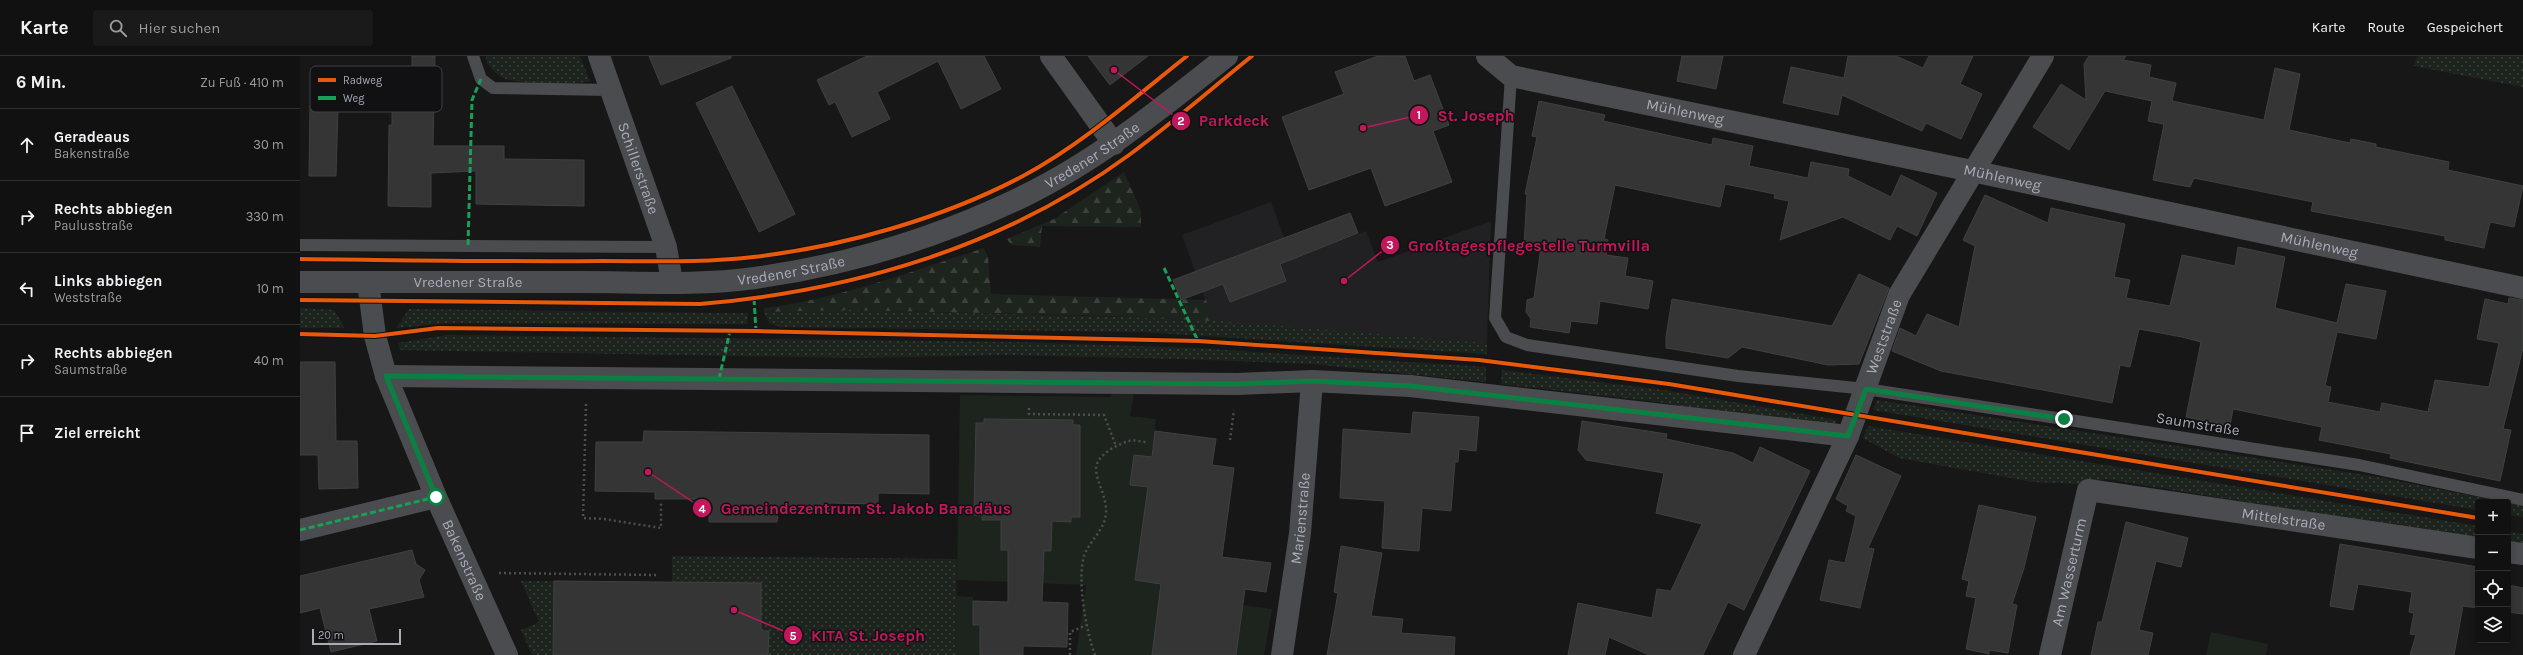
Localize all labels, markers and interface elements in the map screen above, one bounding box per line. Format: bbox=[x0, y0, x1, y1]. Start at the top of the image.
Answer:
search box bbox=[93, 10, 373, 46]
text: Karte bbox=[20, 17, 69, 39]
icon: search bbox=[107, 17, 129, 39]
text: Hier suchen bbox=[139, 19, 220, 37]
text: Karte bbox=[2312, 19, 2346, 36]
text: Route bbox=[2368, 19, 2405, 36]
text: Gespeichert bbox=[2427, 19, 2503, 36]
legend bbox=[310, 66, 442, 112]
text: 6 Min. bbox=[16, 72, 65, 92]
text: Radweg bbox=[343, 74, 383, 87]
text: Zu Fuß · 410 m bbox=[200, 75, 284, 90]
text: Weg bbox=[343, 92, 365, 105]
street label: Mühlenweg bbox=[1645, 95, 1726, 129]
callout: St. Joseph bbox=[1409, 101, 1522, 129]
text: St. Joseph bbox=[1438, 106, 1514, 125]
callout: Parkdeck bbox=[1171, 107, 1278, 135]
text: 1 bbox=[1417, 108, 1421, 122]
text: Parkdeck bbox=[1199, 111, 1270, 130]
text: 2 bbox=[1177, 114, 1185, 128]
street label: Vredener Straße bbox=[1042, 118, 1143, 192]
street label: Schillerstraße bbox=[614, 120, 663, 217]
text: Geradeaus bbox=[54, 128, 130, 146]
icon: ahead bbox=[16, 134, 38, 156]
text: 30 m bbox=[253, 137, 284, 152]
text: Bakenstraße bbox=[54, 146, 129, 161]
street label: Mühlenweg bbox=[1962, 160, 2043, 195]
text: Rechts abbiegen bbox=[54, 200, 173, 218]
icon: right bbox=[16, 206, 38, 228]
text: 330 m bbox=[246, 209, 284, 224]
text: Paulusstraße bbox=[54, 218, 133, 233]
street label: Mühlenweg bbox=[2279, 228, 2360, 262]
callout: Großtagespflegestelle Turmvilla bbox=[1380, 231, 1658, 259]
text: Großtagespflegestelle Turmvilla bbox=[1408, 236, 1650, 255]
text: 3 bbox=[1386, 238, 1394, 252]
street label: Vredener Straße bbox=[736, 252, 847, 289]
text: Links abbiegen bbox=[54, 272, 162, 290]
street label: Vredener Straße bbox=[413, 273, 523, 291]
icon: left bbox=[16, 278, 38, 300]
text: 10 m bbox=[257, 281, 284, 296]
text: Weststraße bbox=[54, 290, 122, 305]
street label: Weststraße bbox=[1862, 297, 1906, 377]
text: Rechts abbiegen bbox=[54, 344, 173, 362]
icon: right bbox=[16, 350, 38, 372]
text: 40 m bbox=[254, 353, 284, 368]
text: Saumstraße bbox=[54, 362, 127, 377]
street label: Saumstraße bbox=[2155, 408, 2241, 440]
route end bbox=[2055, 410, 2073, 428]
icon: arrive bbox=[16, 422, 38, 444]
text: Ziel erreicht bbox=[54, 424, 140, 442]
street label: Marienstraße bbox=[1287, 472, 1314, 565]
route start bbox=[427, 488, 445, 506]
callout: Gemeindezentrum St. Jakob Baradäus bbox=[692, 494, 1019, 522]
text: Gemeindezentrum St. Jakob Baradäus bbox=[721, 499, 1011, 518]
map controls bbox=[2475, 499, 2511, 643]
button: + bbox=[2475, 499, 2511, 535]
text: 4 bbox=[698, 502, 706, 516]
street label: Mittelstraße bbox=[2240, 504, 2327, 534]
street label: Am Wasserturm bbox=[2048, 516, 2090, 628]
street label: Bakenstraße bbox=[438, 517, 490, 603]
button: − bbox=[2475, 535, 2511, 571]
button: locate bbox=[2475, 571, 2511, 607]
button: layers bbox=[2475, 607, 2511, 643]
callout: KITA St. Joseph bbox=[783, 621, 933, 649]
text: KITA St. Joseph bbox=[811, 626, 925, 645]
scale bar bbox=[312, 627, 401, 646]
text: 20 m bbox=[318, 629, 344, 642]
text: 5 bbox=[790, 629, 797, 643]

